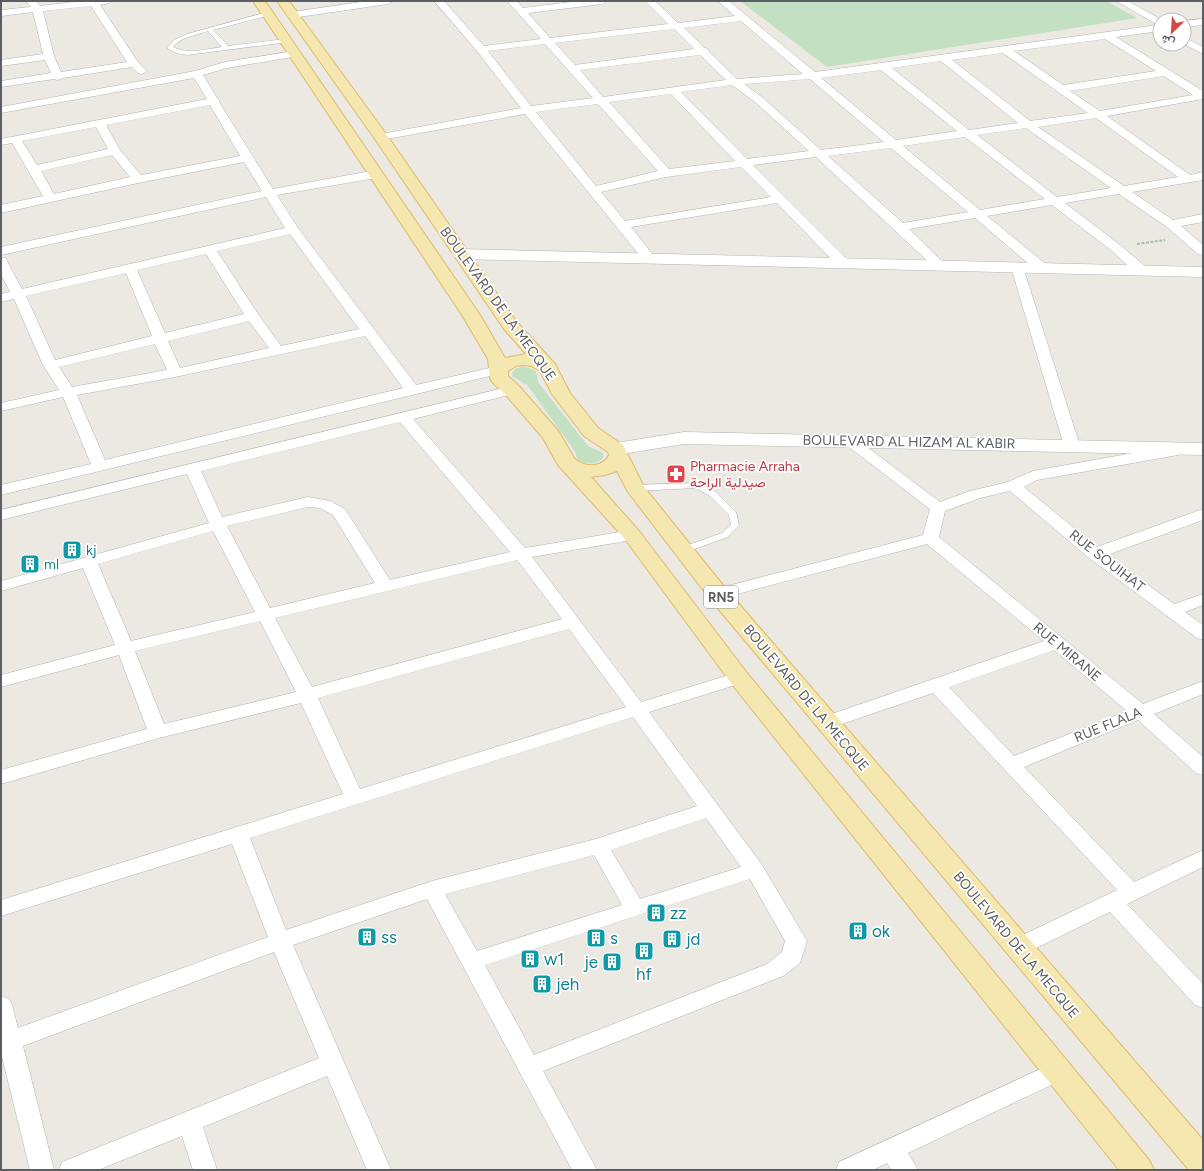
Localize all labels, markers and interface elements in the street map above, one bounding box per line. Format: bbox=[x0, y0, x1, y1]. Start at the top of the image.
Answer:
north arrow bbox=[1152, 12, 1192, 52]
text: ش bbox=[1159, 32, 1177, 49]
street label: BOULEVARD DE LA MECQUE bbox=[436, 224, 560, 384]
street label: BOULEVARD AL HIZAM AL KABIR bbox=[802, 432, 1016, 452]
place label: Pharmacie Arraha صيدلية الراحة bbox=[690, 458, 800, 491]
pharmacy icon: Pharmacie Arraha صيدلية الراحة bbox=[665, 463, 687, 485]
street label: RUE SOUIHAT bbox=[1066, 526, 1148, 596]
building icon: kj bbox=[61, 539, 83, 561]
place label: kj bbox=[86, 542, 97, 559]
building icon: ml bbox=[19, 553, 41, 575]
place label: ml bbox=[44, 556, 59, 573]
road number: RN5 bbox=[704, 586, 738, 608]
street label: RUE MIRANE bbox=[1030, 619, 1104, 685]
street label: BOULEVARD DE LA MECQUE bbox=[740, 621, 872, 775]
street label: RUE FLALA bbox=[1072, 704, 1145, 746]
street label: BOULEVARD DE LA MECQUE bbox=[950, 868, 1082, 1022]
building icon: zz bbox=[645, 902, 667, 924]
place label: zz bbox=[670, 903, 687, 923]
building icon: ok bbox=[847, 920, 869, 942]
place label: ok bbox=[872, 921, 891, 941]
building icon: ss bbox=[356, 926, 378, 948]
place label: ss bbox=[381, 927, 397, 947]
building icon: s bbox=[585, 927, 607, 949]
place label: s bbox=[610, 928, 618, 948]
building icon: jd bbox=[661, 928, 683, 950]
place label: jd bbox=[685, 929, 701, 949]
building icon: hf bbox=[633, 940, 655, 962]
building icon: w1 bbox=[519, 948, 541, 970]
place label: w1 bbox=[544, 949, 564, 969]
building icon: je bbox=[601, 951, 623, 973]
place label: je bbox=[583, 952, 598, 972]
place label: hf bbox=[636, 964, 653, 984]
building icon: jeh bbox=[531, 973, 553, 995]
place label: jeh bbox=[555, 974, 579, 994]

